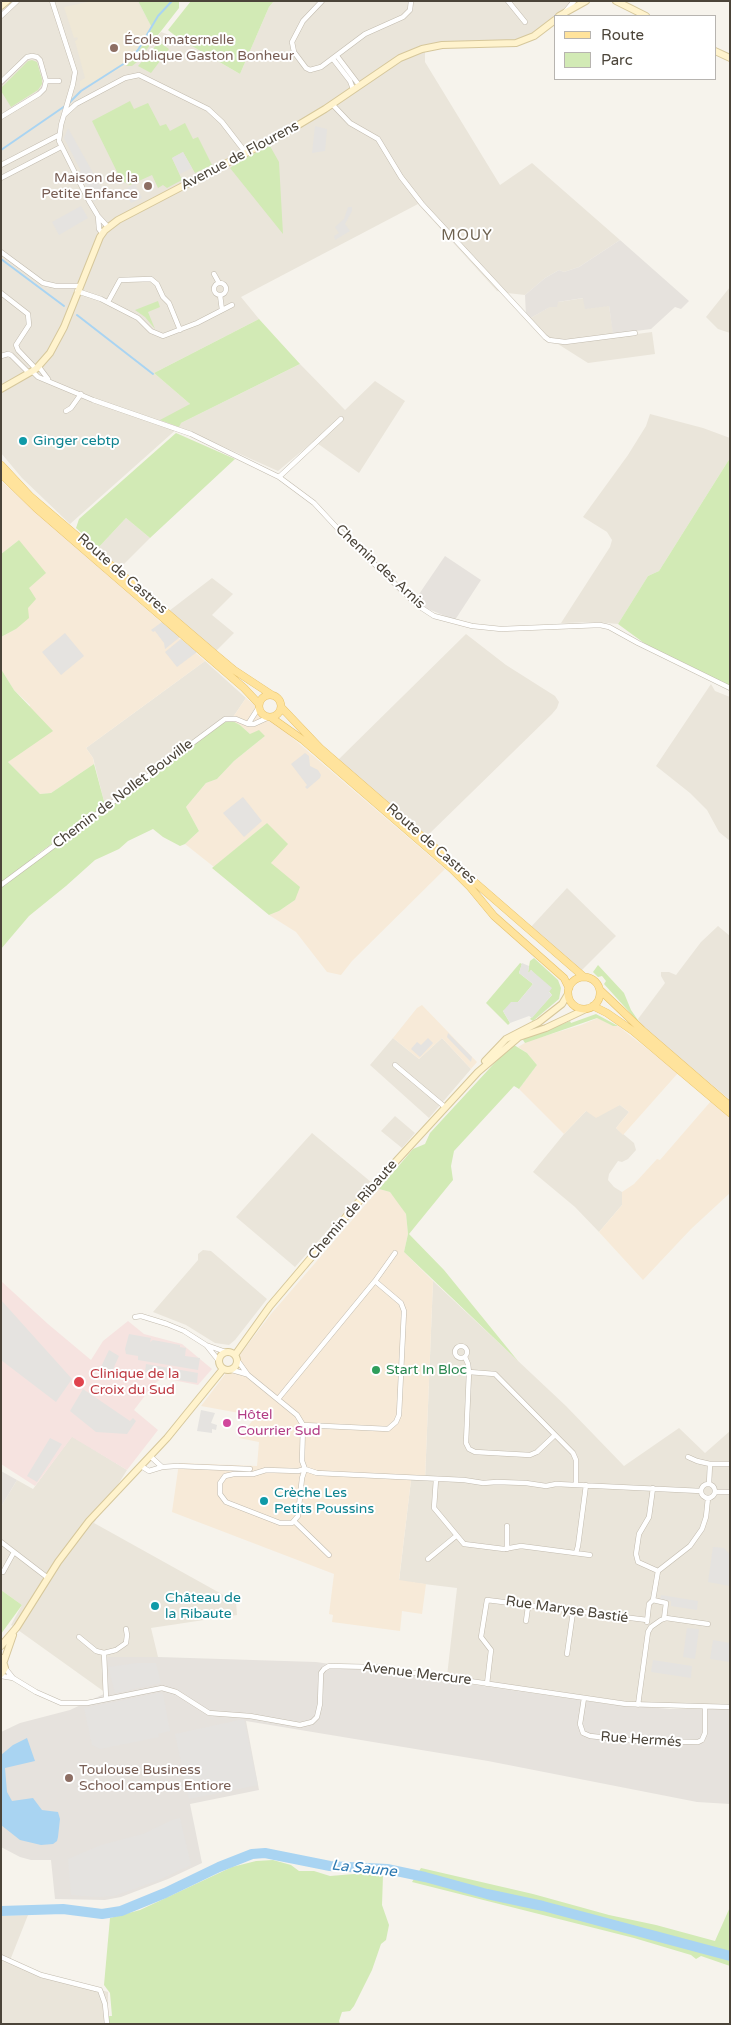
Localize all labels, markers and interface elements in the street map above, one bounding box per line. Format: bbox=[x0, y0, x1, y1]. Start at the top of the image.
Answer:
legend bbox=[554, 15, 716, 80]
text: Route bbox=[601, 26, 644, 44]
place label: École maternelle publique Gaston Bonheur bbox=[124, 32, 294, 64]
marker: École maternelle publique Gaston Bonheur bbox=[108, 42, 120, 54]
text: Parc bbox=[601, 51, 633, 69]
street label: Avenue de Flourens bbox=[178, 118, 302, 194]
place label: Maison de la Petite Enfance bbox=[41, 170, 138, 202]
marker: Maison de la Petite Enfance bbox=[142, 180, 154, 192]
district label: MOUY bbox=[441, 227, 493, 245]
place label: Ginger cebtp bbox=[33, 433, 120, 449]
marker: Ginger cebtp bbox=[17, 435, 29, 447]
street label: Chemin des Arnis bbox=[332, 521, 428, 613]
street label: Route de Castres bbox=[74, 530, 170, 618]
street label: Chemin de Nollet Bouville bbox=[50, 736, 196, 852]
street label: Route de Castres bbox=[383, 800, 479, 888]
street label: Chemin de Ribaute bbox=[305, 1157, 401, 1263]
place label: Start In Bloc bbox=[386, 1362, 467, 1378]
marker: Start In Bloc bbox=[370, 1364, 382, 1376]
place label: Clinique de la Croix du Sud bbox=[90, 1366, 179, 1398]
marker: Clinique de la Croix du Sud bbox=[72, 1375, 86, 1389]
place label: Hôtel Courrier Sud bbox=[237, 1407, 321, 1440]
marker: Hôtel Courrier Sud bbox=[221, 1417, 233, 1429]
place label: Crèche Les Petits Poussins bbox=[274, 1485, 374, 1518]
marker: Crèche Les Petits Poussins bbox=[258, 1495, 270, 1507]
place label: Château de la Ribaute bbox=[165, 1590, 241, 1622]
street label: Rue Maryse Bastié bbox=[505, 1593, 629, 1627]
marker: Château de la Ribaute bbox=[149, 1600, 161, 1612]
street label: Avenue Mercure bbox=[362, 1659, 472, 1689]
street label: Rue Hermés bbox=[600, 1729, 682, 1751]
place label: Toulouse Business School campus Entiore bbox=[79, 1762, 231, 1794]
marker: Toulouse Business School campus Entiore bbox=[63, 1772, 75, 1784]
water label: La Saune bbox=[331, 1857, 397, 1881]

